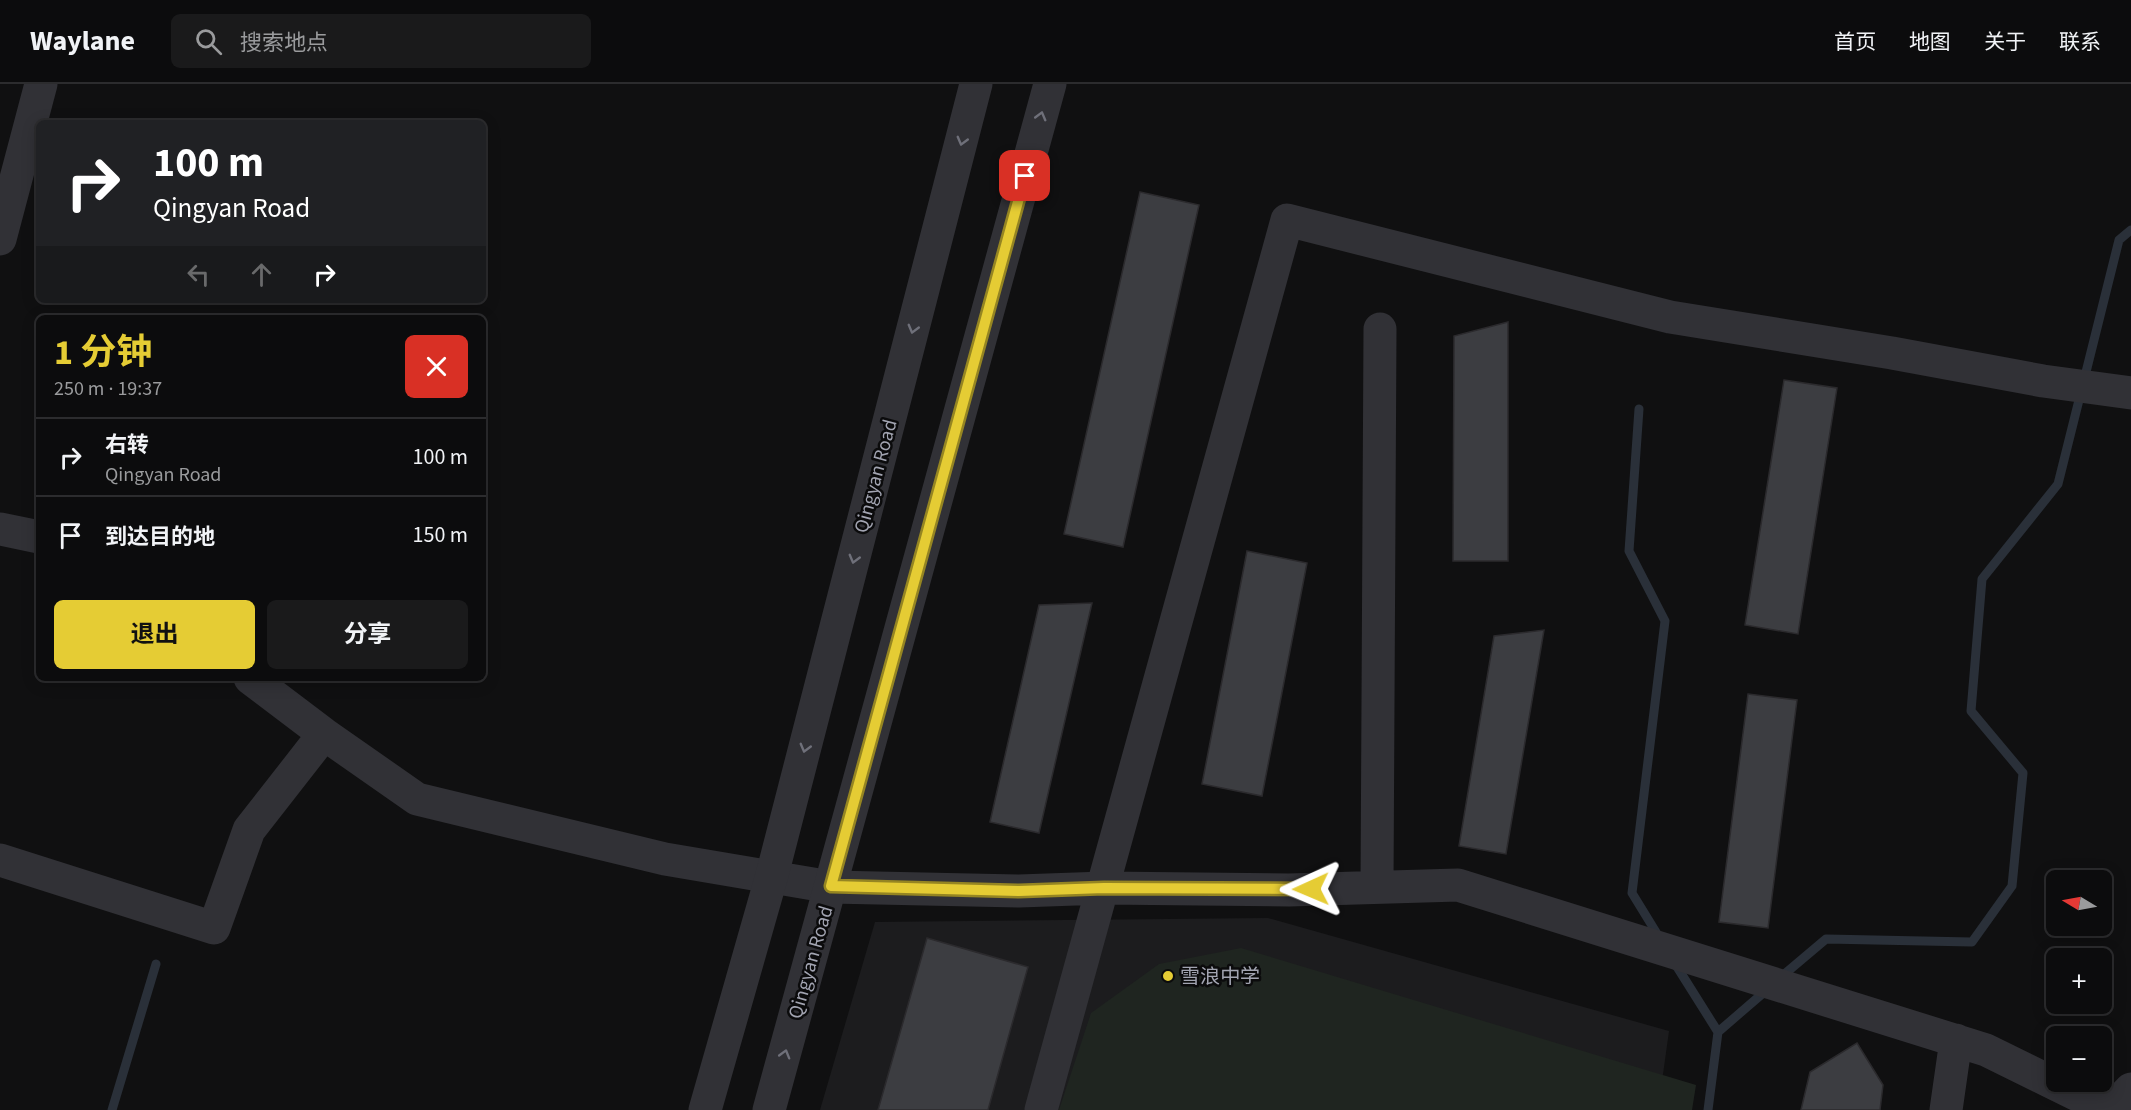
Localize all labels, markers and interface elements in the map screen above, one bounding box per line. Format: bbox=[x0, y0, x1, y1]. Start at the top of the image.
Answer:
search box bbox=[171, 14, 591, 68]
text: Waylane bbox=[30, 21, 135, 61]
icon: search bbox=[192, 25, 225, 58]
text: 搜索地点 bbox=[240, 27, 328, 59]
text: 首页 bbox=[1834, 27, 1876, 57]
text: 地图 bbox=[1909, 27, 1951, 57]
text: 关于 bbox=[1984, 27, 2026, 57]
text: 联系 bbox=[2059, 27, 2101, 57]
one-way arrow bbox=[1034, 111, 1046, 122]
text: 100 m bbox=[153, 133, 264, 193]
one-way arrow bbox=[956, 135, 969, 145]
icon: right bbox=[54, 144, 132, 222]
pin bbox=[999, 150, 1050, 201]
icon: arrive bbox=[1008, 159, 1041, 192]
text: Qingyan Road bbox=[153, 189, 310, 228]
icon: left bbox=[182, 258, 215, 291]
icon: ahead bbox=[245, 258, 278, 291]
icon: right bbox=[308, 258, 341, 291]
one-way arrow bbox=[908, 324, 920, 334]
text: 1 分钟 bbox=[54, 327, 152, 378]
button: close bbox=[405, 335, 468, 398]
text: 250 m · 19:37 bbox=[54, 375, 162, 403]
street label: Qingyan Road bbox=[847, 416, 905, 536]
text: 右转 bbox=[105, 429, 149, 461]
icon: right bbox=[54, 441, 87, 474]
text: 100 m bbox=[413, 441, 468, 473]
text: Qingyan Road bbox=[105, 461, 221, 489]
icon: arrive bbox=[54, 519, 87, 552]
text: 150 m bbox=[413, 519, 468, 551]
text: 到达目的地 bbox=[105, 521, 215, 553]
one-way arrow bbox=[848, 554, 861, 564]
button: 退出 bbox=[54, 600, 255, 669]
button: 分享 bbox=[267, 600, 468, 669]
one-way arrow bbox=[799, 742, 812, 752]
position arrow bbox=[1279, 857, 1343, 921]
north arrow bbox=[2046, 870, 2112, 936]
map controls bbox=[2046, 870, 2112, 1092]
street label: Qingyan Road bbox=[781, 902, 840, 1022]
button: + bbox=[2046, 948, 2112, 1014]
place label: 雪浪中学 bbox=[1180, 963, 1260, 991]
marker: 雪浪中学 bbox=[1161, 969, 1175, 983]
button: − bbox=[2046, 1026, 2112, 1092]
one-way arrow bbox=[778, 1049, 790, 1060]

